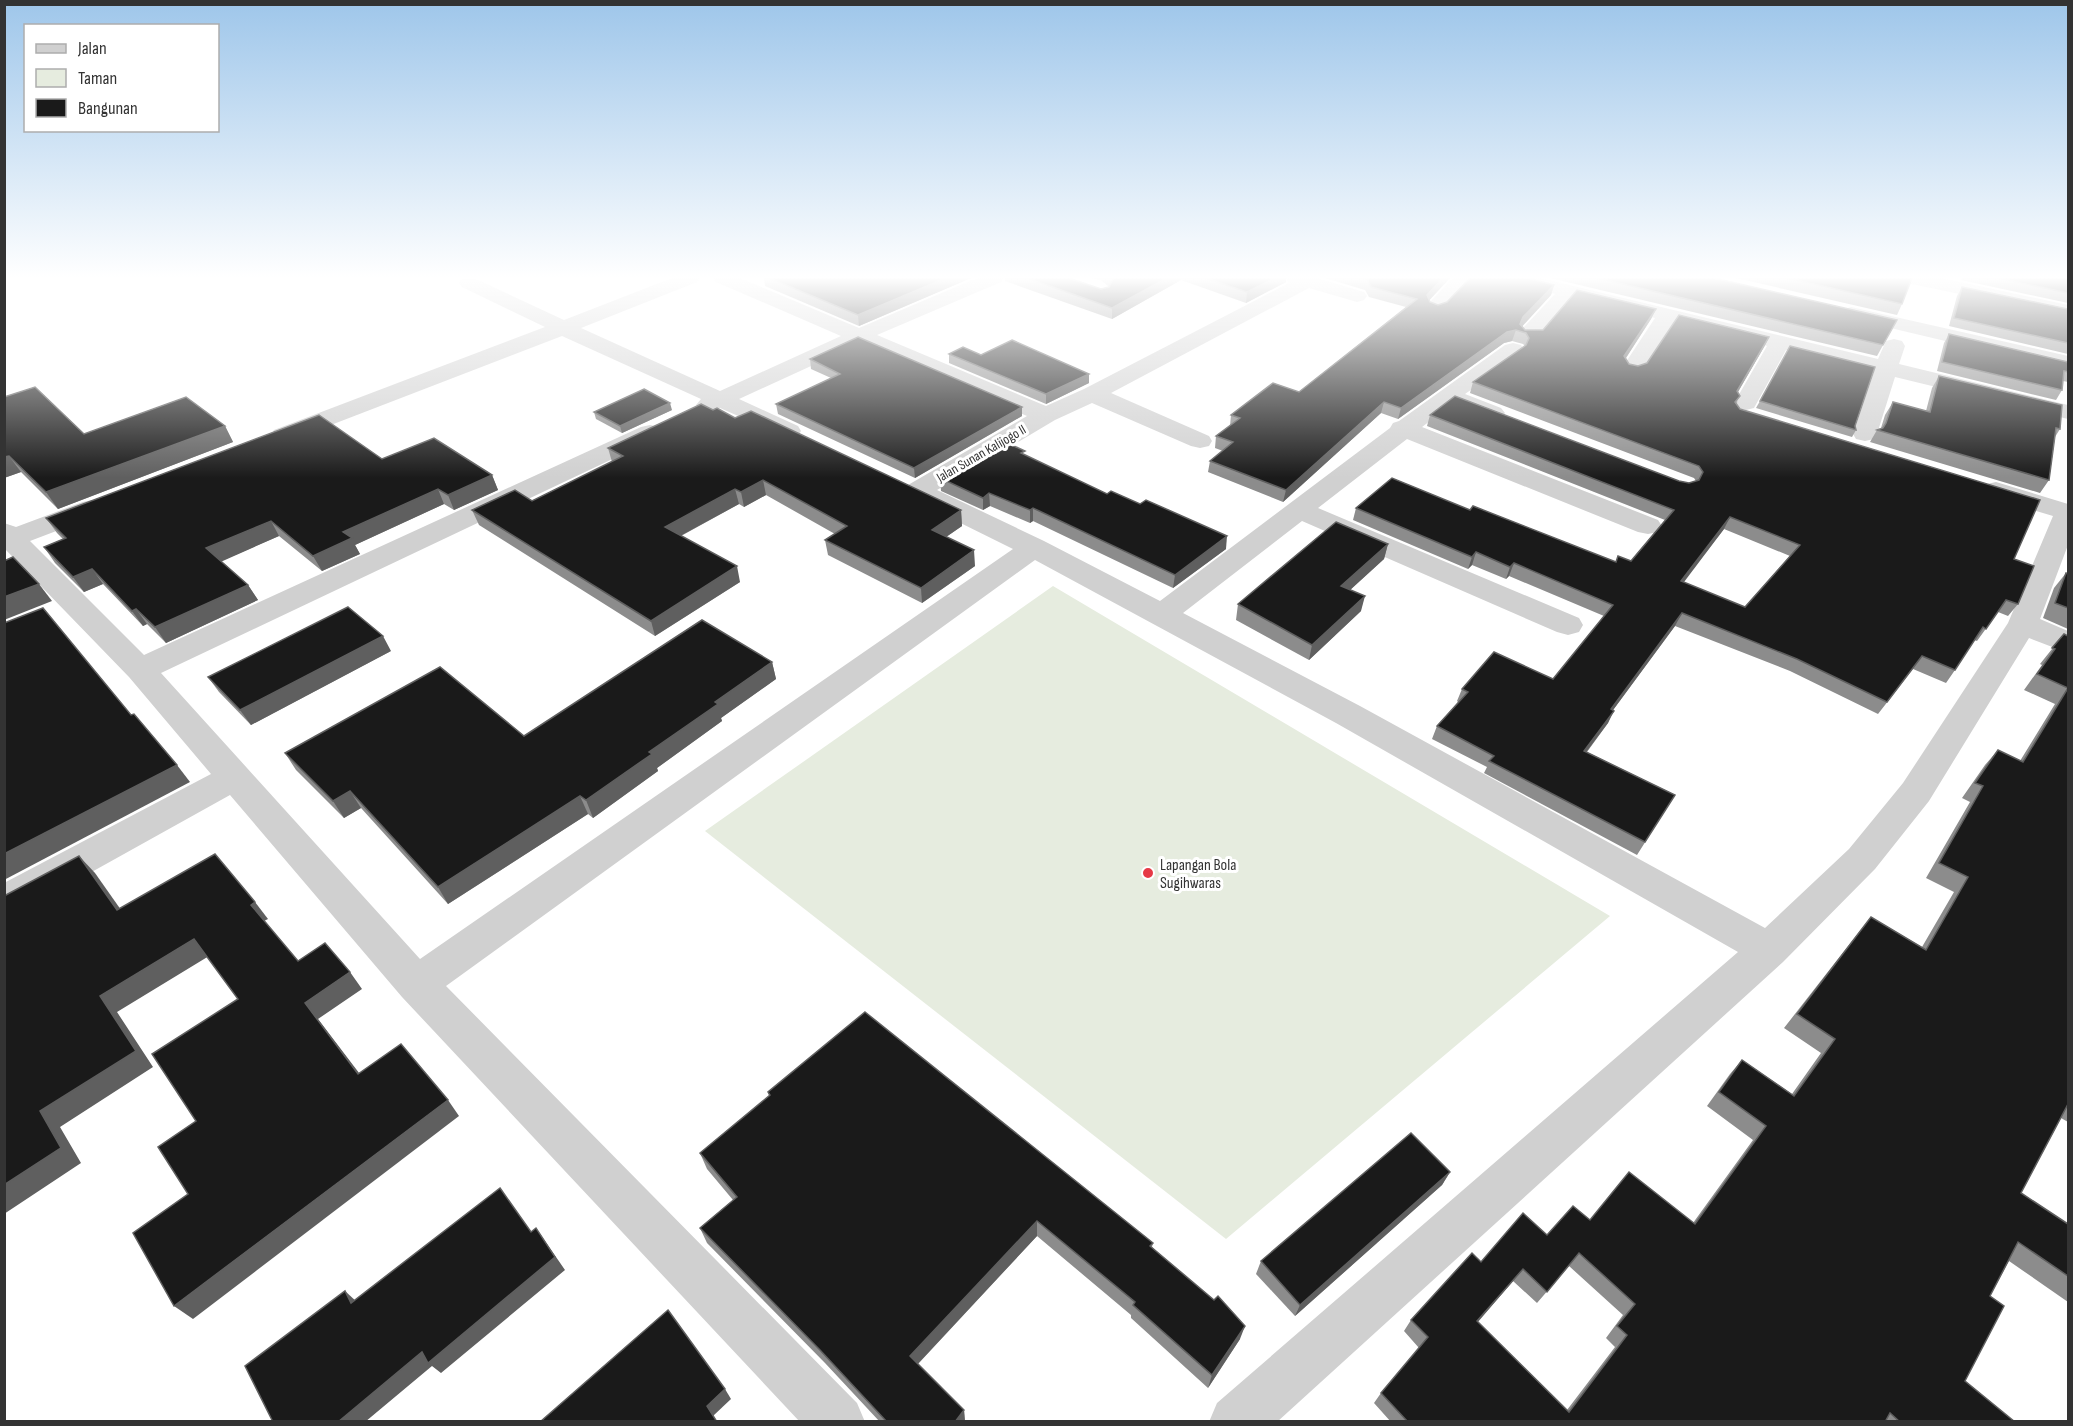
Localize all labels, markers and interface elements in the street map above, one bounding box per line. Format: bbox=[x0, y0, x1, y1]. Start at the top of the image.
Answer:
legend bbox=[24, 24, 219, 132]
text: Jalan bbox=[77, 38, 107, 59]
text: Taman bbox=[78, 68, 117, 89]
text: Bangunan bbox=[78, 98, 138, 119]
street label: Jalan Sunan Kalijogo II bbox=[933, 421, 1029, 486]
place label: Lapangan Bola Sugihwaras bbox=[1160, 856, 1236, 893]
marker: Lapangan Bola Sugihwaras bbox=[1141, 866, 1155, 880]

